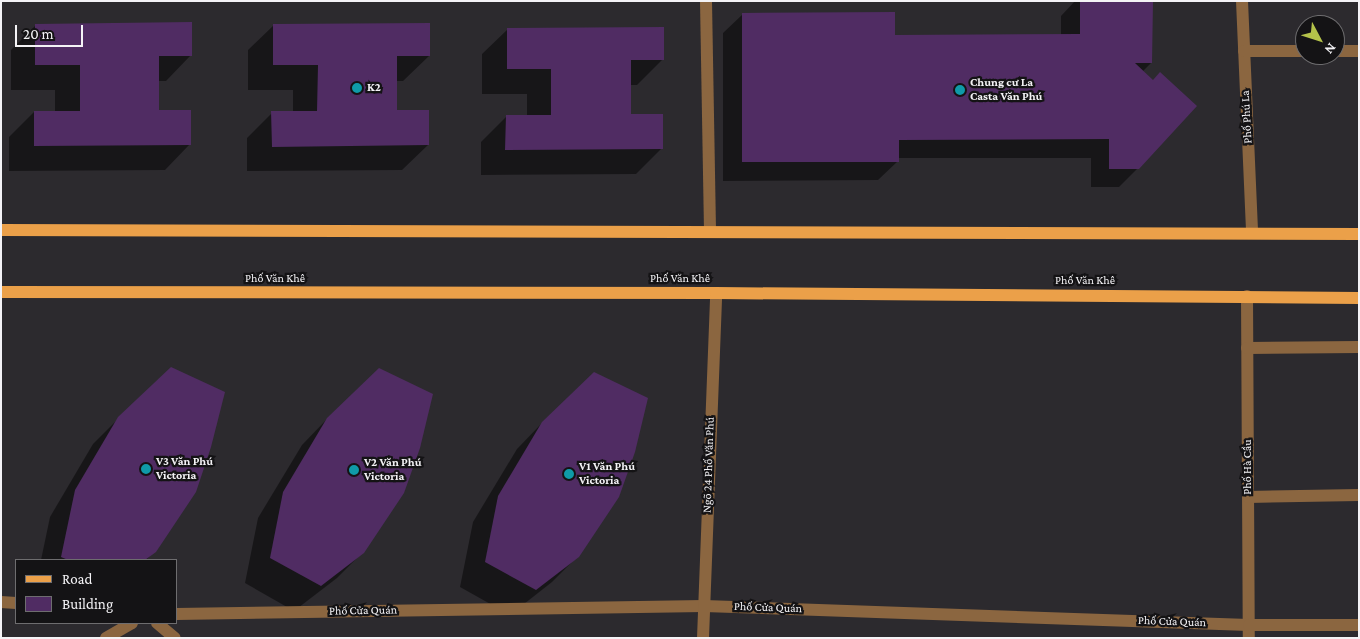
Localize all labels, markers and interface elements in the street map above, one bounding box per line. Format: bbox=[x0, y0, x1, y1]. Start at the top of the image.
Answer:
scale bar bbox=[18, 15, 85, 47]
north arrow bbox=[1295, 15, 1345, 65]
text: 20 m bbox=[23, 26, 54, 42]
text: N bbox=[1322, 40, 1340, 58]
place label: Chung cư La Casta Văn Phú bbox=[970, 76, 1042, 104]
place label: K2 bbox=[367, 81, 381, 95]
marker: K2 bbox=[351, 82, 363, 94]
marker: Chung cư La Casta Văn Phú bbox=[954, 84, 966, 96]
street label: Phố Phú La bbox=[1238, 90, 1256, 144]
street label: Phố Văn Khê bbox=[245, 272, 305, 286]
street label: Phố Văn Khê bbox=[650, 272, 710, 286]
street label: Phố Văn Khê bbox=[1055, 274, 1115, 288]
street label: Ngõ 24 Phố Văn Phú bbox=[700, 417, 718, 513]
street label: Phố Hà Cầu bbox=[1241, 439, 1255, 495]
place label: V3 Văn Phú Victoria bbox=[156, 455, 213, 483]
place label: V2 Văn Phú Victoria bbox=[364, 456, 421, 484]
place label: V1 Văn Phú Victoria bbox=[579, 460, 635, 488]
marker: V3 Văn Phú Victoria bbox=[140, 463, 152, 475]
marker: V2 Văn Phú Victoria bbox=[348, 464, 360, 476]
marker: V1 Văn Phú Victoria bbox=[563, 468, 575, 480]
legend bbox=[15, 559, 178, 624]
text: Road bbox=[62, 571, 92, 587]
text: Building bbox=[62, 596, 113, 612]
street label: Phố Cửa Quán bbox=[734, 600, 802, 616]
street label: Phố Cửa Quán bbox=[329, 603, 397, 619]
street label: Phố Cửa Quán bbox=[1138, 614, 1206, 630]

